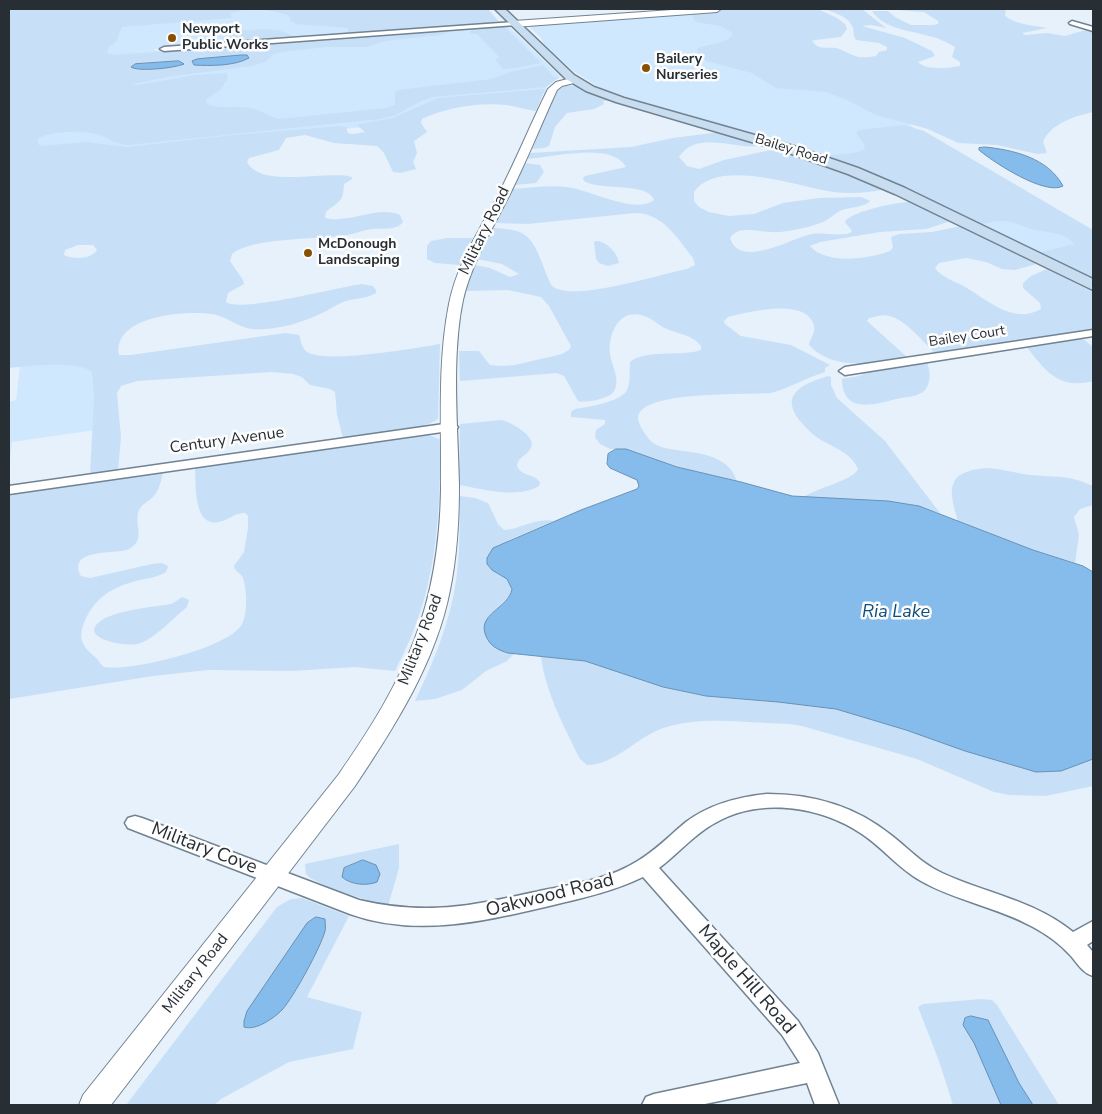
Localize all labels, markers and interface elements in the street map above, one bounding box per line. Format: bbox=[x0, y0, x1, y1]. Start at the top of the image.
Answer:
place label: Newport Public Works bbox=[182, 22, 268, 54]
marker: Newport Public Works bbox=[166, 32, 178, 44]
place label: Bailery Nurseries bbox=[656, 52, 718, 84]
marker: Bailery Nurseries bbox=[640, 62, 652, 74]
street label: Bailey Road bbox=[753, 131, 829, 169]
street label: Military Road bbox=[455, 184, 515, 278]
place label: McDonough Landscaping bbox=[318, 237, 400, 270]
marker: McDonough Landscaping bbox=[302, 247, 314, 259]
street label: Bailey Court bbox=[928, 323, 1006, 351]
street label: Century Avenue bbox=[169, 423, 285, 459]
street label: Military Road bbox=[395, 592, 447, 688]
water label: Ria Lake bbox=[862, 602, 930, 624]
street label: Military Cove bbox=[148, 818, 260, 880]
street label: Oakwood Road bbox=[484, 869, 616, 923]
street label: Maple Hill Road bbox=[692, 921, 800, 1039]
street label: Military Road bbox=[159, 930, 233, 1018]

